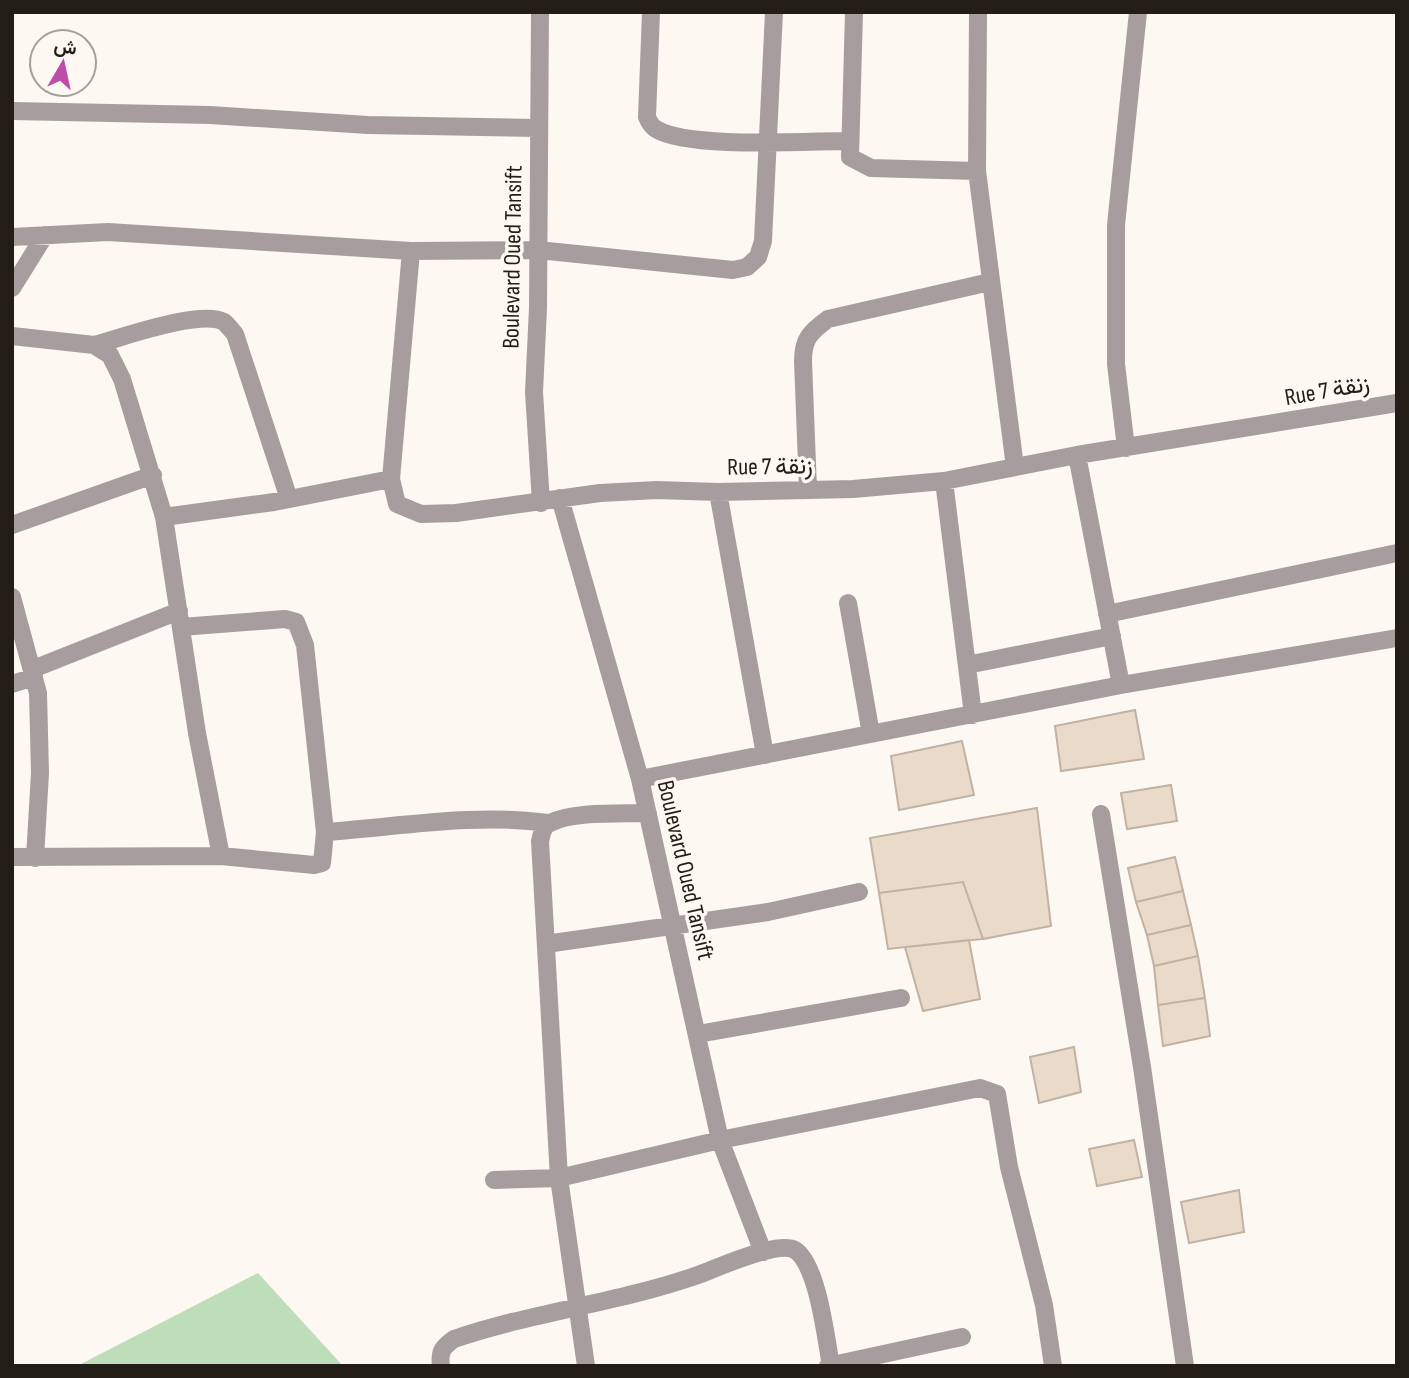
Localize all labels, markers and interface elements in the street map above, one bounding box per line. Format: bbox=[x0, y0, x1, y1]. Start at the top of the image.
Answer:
north arrow bbox=[28, 28, 98, 98]
text: ش bbox=[52, 35, 79, 61]
street label: Boulevard Oued Tansift bbox=[496, 165, 529, 349]
street label: Rue 7 زنقة bbox=[1282, 369, 1372, 412]
street label: Rue 7 زنقة bbox=[727, 451, 813, 482]
street label: Boulevard Oued Tansift bbox=[651, 777, 720, 963]

